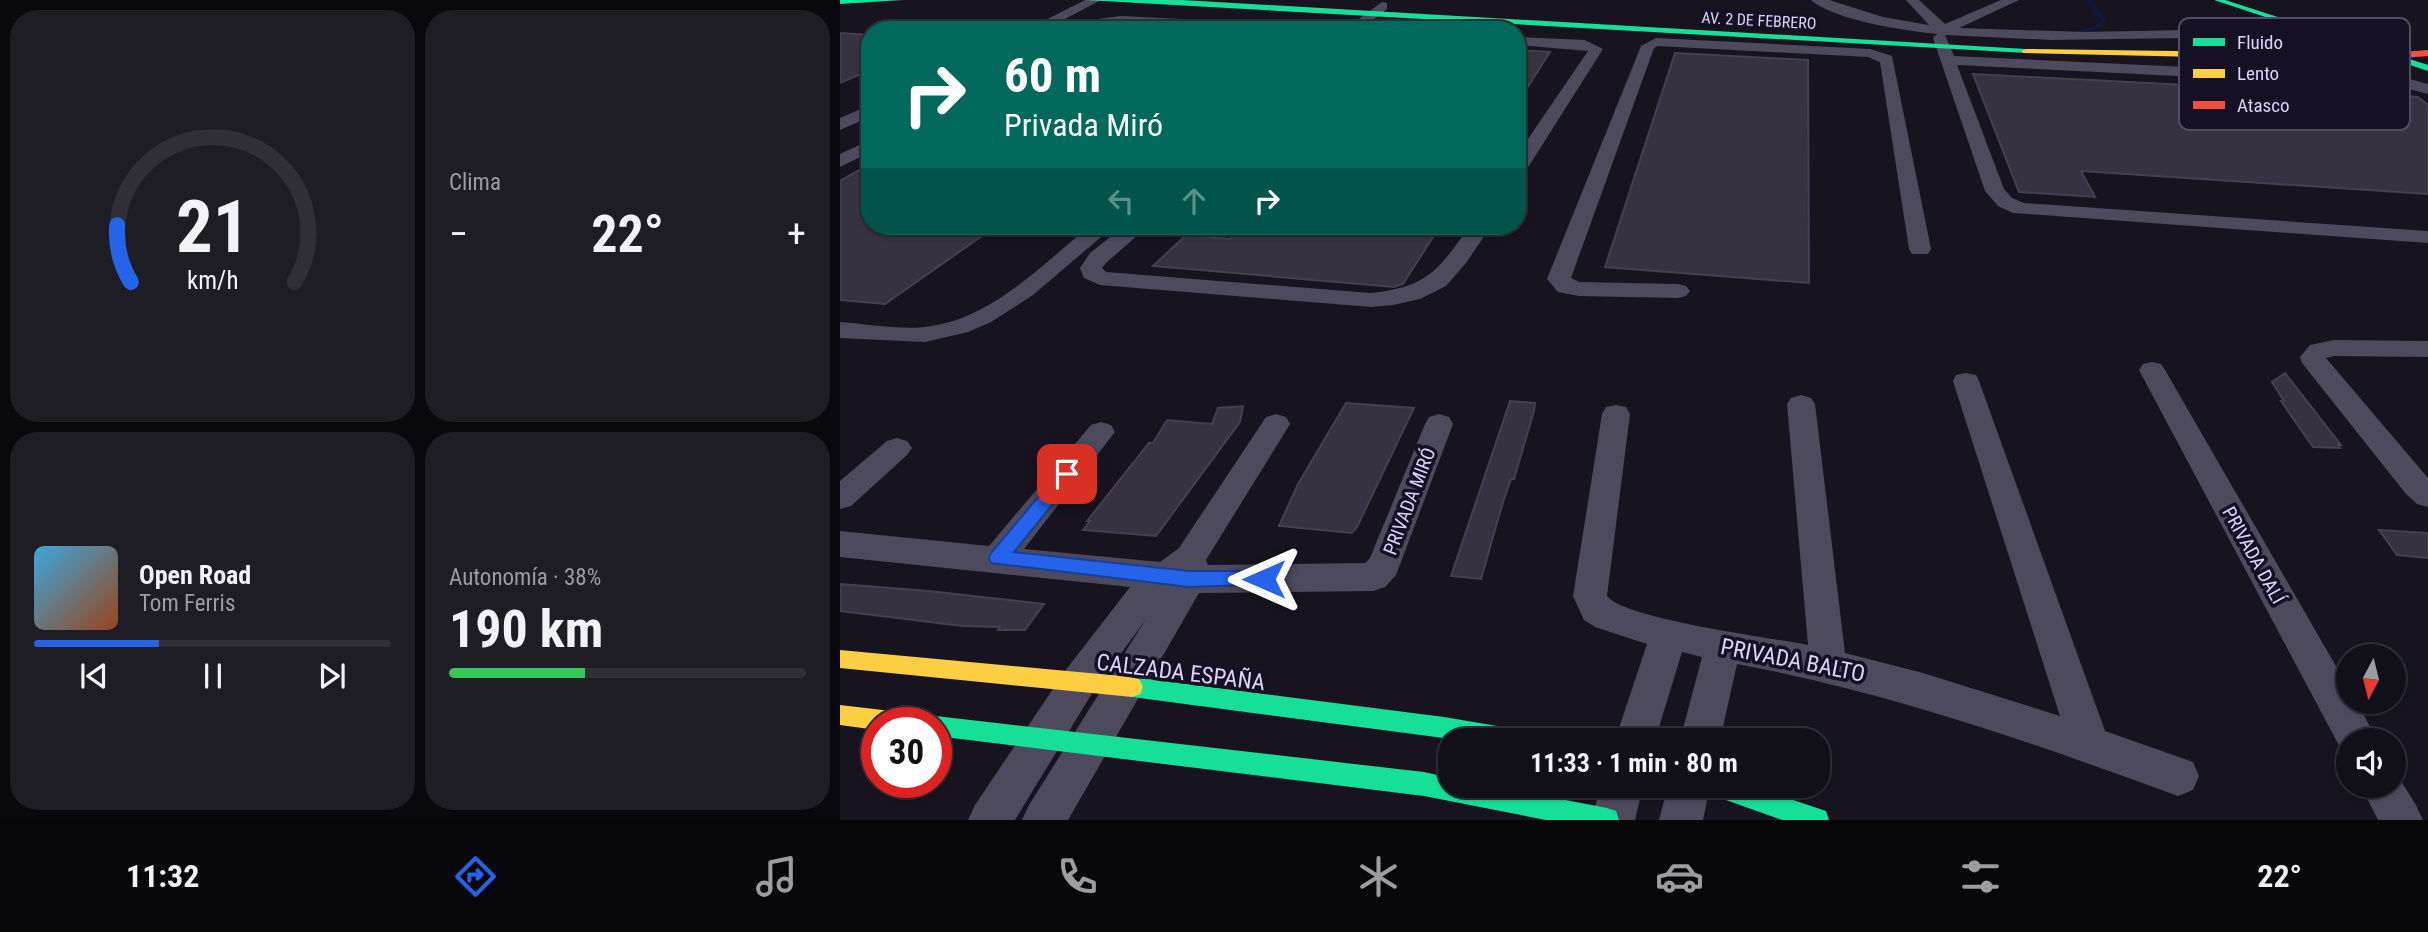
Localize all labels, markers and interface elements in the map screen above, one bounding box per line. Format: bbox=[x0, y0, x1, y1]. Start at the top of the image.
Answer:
street label: AV. 2 DE FEBRERO bbox=[1701, 8, 1817, 33]
legend bbox=[2179, 18, 2410, 130]
text: Fluido bbox=[2237, 31, 2283, 54]
text: 60 m bbox=[1004, 47, 1101, 104]
icon: right bbox=[889, 49, 980, 140]
text: Lento bbox=[2237, 62, 2279, 85]
text: Atasco bbox=[2237, 94, 2290, 117]
text: Privada Miró bbox=[1004, 106, 1163, 144]
text: Clima bbox=[449, 169, 501, 196]
icon: left bbox=[1102, 182, 1140, 220]
icon: ahead bbox=[1175, 182, 1213, 220]
icon: right bbox=[1248, 182, 1286, 220]
text: 21 bbox=[176, 184, 249, 270]
text: 22° bbox=[591, 204, 664, 265]
text: − bbox=[449, 212, 468, 256]
text: + bbox=[787, 212, 806, 256]
text: km/h bbox=[187, 266, 238, 295]
pin bbox=[1037, 444, 1097, 504]
street label: PRIVADA MIRÓ bbox=[1379, 444, 1440, 558]
icon: arrive bbox=[1048, 455, 1086, 493]
street label: PRIVADA DALÍ bbox=[2217, 503, 2290, 609]
position arrow bbox=[1227, 542, 1301, 616]
text: Open Road bbox=[139, 560, 251, 590]
text: Autonomía · 38% bbox=[449, 564, 601, 591]
text: Tom Ferris bbox=[139, 590, 235, 617]
text: 190 km bbox=[449, 599, 603, 660]
street label: PRIVADA BALTO bbox=[1718, 633, 1867, 688]
north arrow bbox=[2336, 644, 2406, 714]
map controls bbox=[2336, 644, 2406, 798]
street label: CALZADA ESPAÑA bbox=[1095, 648, 1267, 696]
icon: previous bbox=[75, 657, 113, 695]
icon: pause bbox=[194, 657, 232, 695]
icon: next bbox=[313, 657, 351, 695]
speed limit sign: 30 bbox=[861, 707, 952, 798]
button: sound bbox=[2336, 728, 2406, 798]
text: 11:33 · 1 min · 80 m bbox=[1530, 748, 1738, 778]
icon: directions bbox=[451, 852, 500, 901]
icon: music bbox=[752, 852, 801, 901]
icon: phone bbox=[1053, 852, 1102, 901]
icon: climate bbox=[1354, 852, 1403, 901]
icon: car bbox=[1655, 852, 1704, 901]
icon: filters bbox=[1956, 852, 2005, 901]
text: 11:32 bbox=[126, 857, 199, 895]
text: 22° bbox=[2257, 857, 2302, 895]

